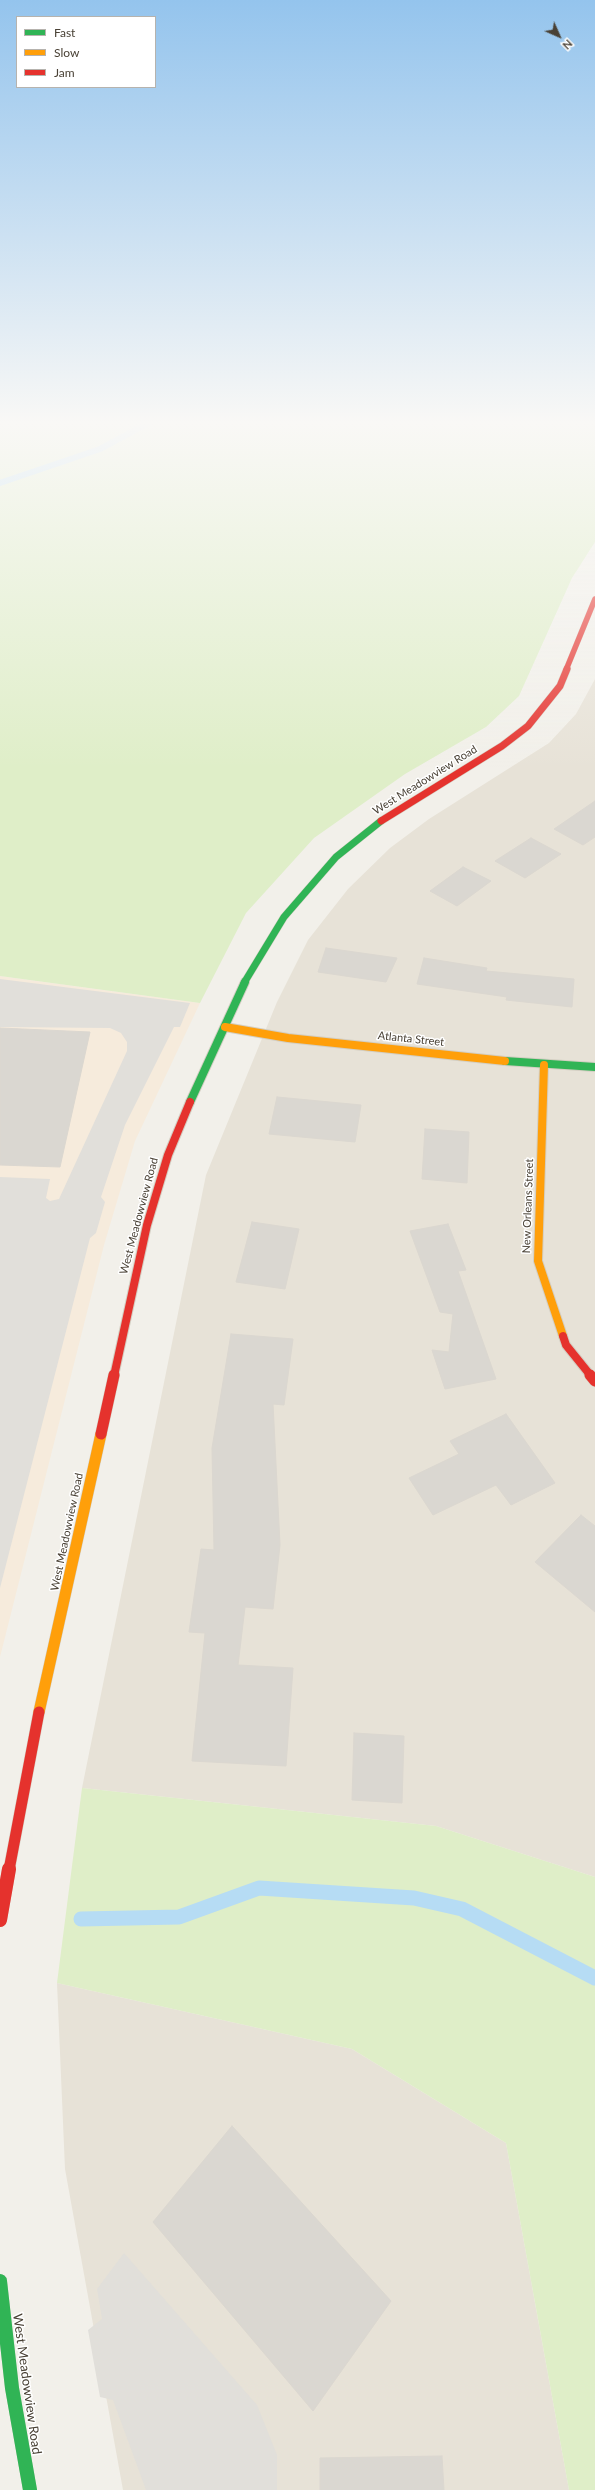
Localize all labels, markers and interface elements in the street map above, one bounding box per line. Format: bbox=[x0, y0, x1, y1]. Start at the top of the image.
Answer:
legend bbox=[16, 16, 156, 88]
north arrow bbox=[539, 16, 579, 56]
text: Fast bbox=[54, 25, 75, 40]
text: N bbox=[560, 37, 575, 52]
text: Slow bbox=[54, 45, 79, 60]
text: Jam bbox=[54, 65, 75, 80]
street label: West Meadowview Road bbox=[370, 743, 480, 817]
street label: Atlanta Street bbox=[377, 1029, 445, 1049]
street label: West Meadowview Road bbox=[117, 1156, 161, 1276]
street label: New Orleans Street bbox=[520, 1158, 536, 1254]
street label: West Meadowview Road bbox=[48, 1472, 86, 1592]
street label: West Meadowview Road bbox=[9, 2313, 45, 2455]

